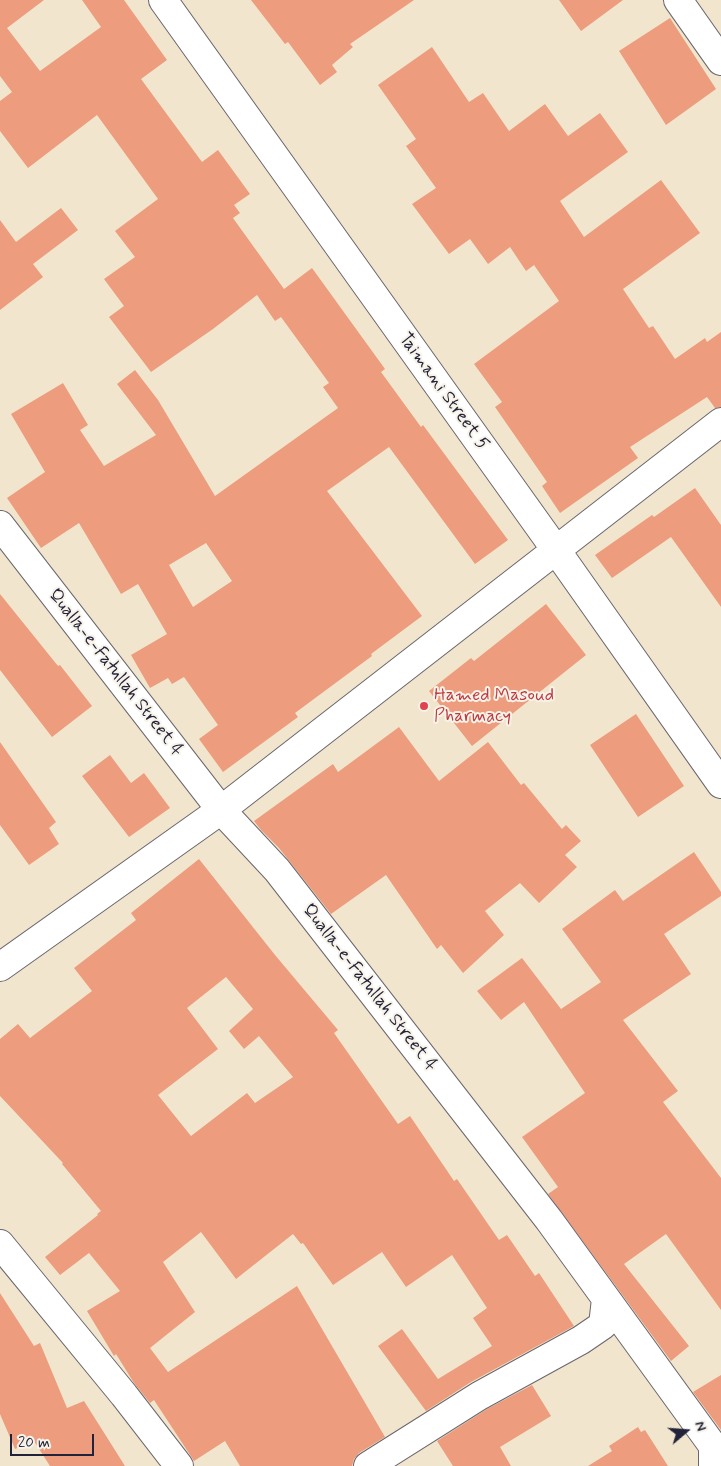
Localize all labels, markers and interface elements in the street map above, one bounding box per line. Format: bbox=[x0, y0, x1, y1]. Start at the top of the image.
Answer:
street label: Taimani Street 5 bbox=[393, 329, 493, 455]
street label: Qualla-e-Fatullah Street 4 bbox=[43, 585, 187, 761]
place label: Hamed Masoud Pharmacy bbox=[434, 685, 554, 728]
marker: Hamed Masoud Pharmacy bbox=[418, 700, 430, 712]
street label: Qualla-e-Fatullah Street 4 bbox=[297, 900, 441, 1076]
north arrow bbox=[661, 1406, 711, 1456]
text: N bbox=[690, 1419, 710, 1434]
scale bar bbox=[12, 1424, 96, 1456]
text: 20 m bbox=[18, 1433, 50, 1453]

